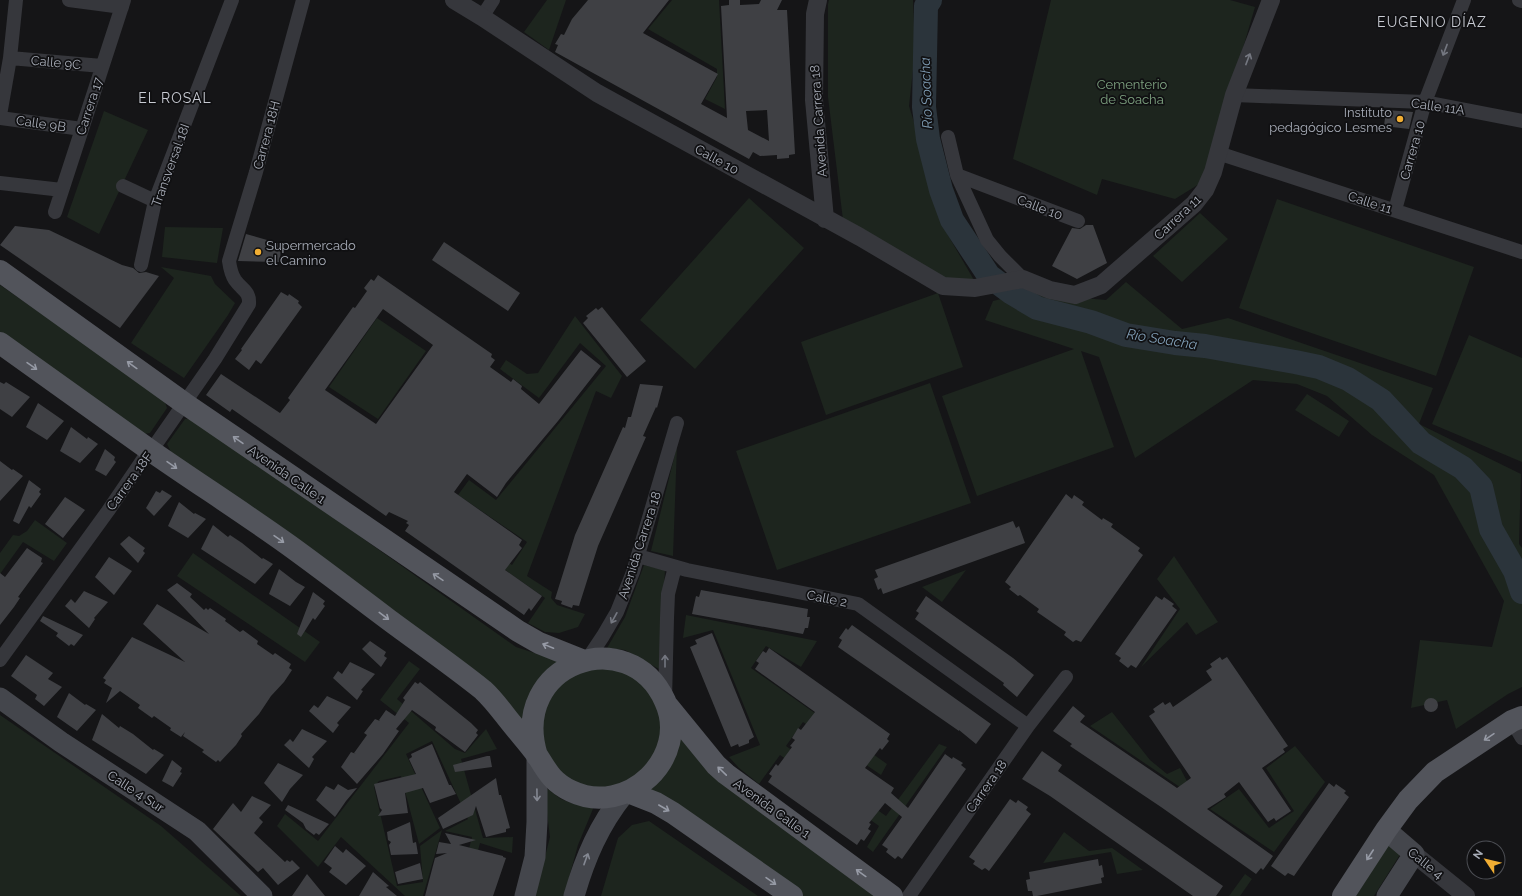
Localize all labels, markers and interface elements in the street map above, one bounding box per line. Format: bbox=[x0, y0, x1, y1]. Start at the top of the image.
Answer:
district label: EUGENIO DÍAZ bbox=[1377, 13, 1487, 30]
one-way arrow bbox=[1441, 43, 1449, 55]
street label: Calle 9C bbox=[30, 53, 82, 72]
one-way arrow bbox=[1244, 53, 1252, 65]
water label: Río Soacha bbox=[917, 57, 935, 129]
street label: Avenida Carrera 18 bbox=[807, 64, 830, 178]
street label: Carrera 17 bbox=[73, 75, 106, 137]
park label: Cementerio de Soacha bbox=[1097, 77, 1168, 107]
district label: EL ROSAL bbox=[138, 90, 212, 106]
street label: Calle 11A bbox=[1410, 95, 1466, 118]
street label: Carrera 18H bbox=[250, 99, 283, 171]
place label: Instituto pedagógico Lesmes bbox=[1269, 105, 1392, 135]
street label: Calle 9B bbox=[15, 113, 67, 134]
marker: Instituto pedagógico Lesmes bbox=[1395, 114, 1405, 124]
street label: Carrera 10 bbox=[1397, 119, 1428, 182]
street label: Transversal 18I bbox=[148, 122, 192, 209]
street label: Calle 10 bbox=[692, 141, 741, 178]
street label: Calle 11 bbox=[1346, 188, 1394, 217]
street label: Calle 10 bbox=[1015, 192, 1065, 223]
street label: Carrera 11 bbox=[1151, 192, 1204, 243]
place label: Supermercado el Camino bbox=[266, 238, 356, 268]
marker: Supermercado el Camino bbox=[253, 247, 263, 257]
water label: Río Soacha bbox=[1126, 326, 1198, 352]
one-way arrow bbox=[127, 361, 138, 369]
one-way arrow bbox=[26, 362, 37, 370]
one-way arrow bbox=[233, 436, 244, 444]
street label: Avenida Calle 1 bbox=[245, 442, 329, 507]
street label: Carrera 18F bbox=[103, 449, 156, 513]
one-way arrow bbox=[166, 461, 177, 469]
street label: Avenida Carrera 18 bbox=[615, 489, 664, 601]
one-way arrow bbox=[273, 535, 284, 543]
one-way arrow bbox=[433, 573, 444, 581]
street label: Calle 2 bbox=[805, 587, 849, 610]
one-way arrow bbox=[378, 612, 389, 620]
one-way arrow bbox=[609, 612, 617, 624]
one-way arrow bbox=[542, 642, 554, 650]
one-way arrow bbox=[661, 655, 669, 668]
one-way arrow bbox=[1483, 733, 1494, 741]
street label: Carrera 18 bbox=[963, 757, 1010, 815]
one-way arrow bbox=[717, 766, 727, 776]
street label: Calle 4 Sur bbox=[105, 768, 167, 816]
street label: Avenida Calle 1 bbox=[730, 776, 813, 842]
one-way arrow bbox=[533, 788, 540, 801]
one-way arrow bbox=[658, 804, 670, 812]
north arrow bbox=[1466, 840, 1506, 880]
street label: Calle 4 bbox=[1405, 845, 1446, 882]
text: N bbox=[1470, 847, 1486, 862]
one-way arrow bbox=[1366, 849, 1374, 860]
one-way arrow bbox=[583, 853, 591, 865]
one-way arrow bbox=[855, 869, 866, 877]
one-way arrow bbox=[765, 877, 776, 885]

